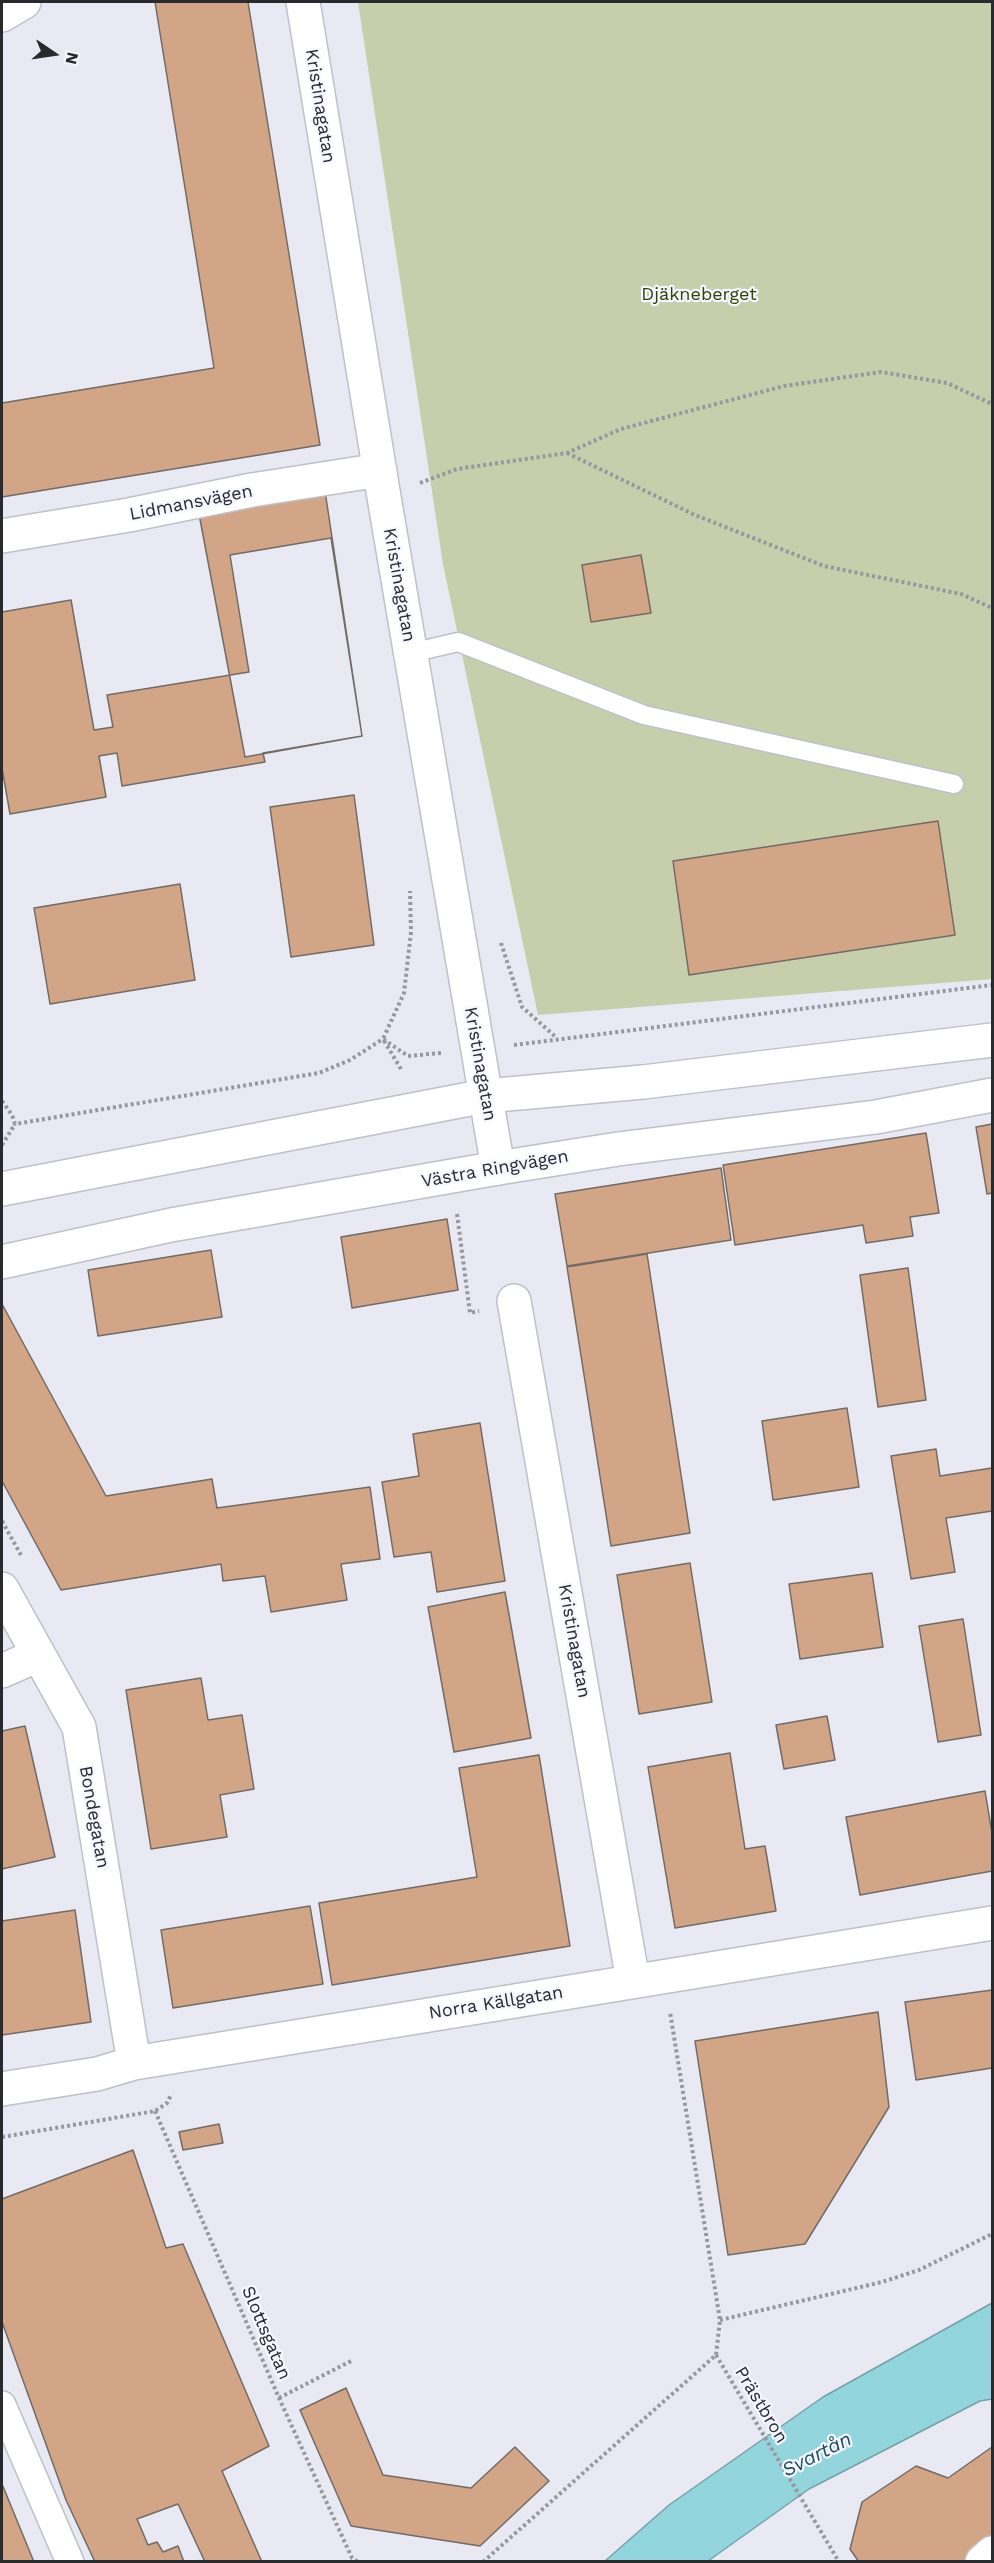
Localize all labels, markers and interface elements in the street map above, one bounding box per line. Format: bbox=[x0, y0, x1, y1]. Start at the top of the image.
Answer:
north arrow bbox=[24, 24, 84, 84]
street label: Kristinagatan bbox=[300, 47, 340, 165]
text: N bbox=[61, 50, 83, 66]
park label: Djäkneberget bbox=[641, 284, 757, 306]
street label: Lidmansvägen bbox=[128, 480, 254, 526]
street label: Kristinagatan bbox=[378, 526, 420, 644]
street label: Kristinagatan bbox=[459, 1005, 501, 1123]
street label: Västra Ringvägen bbox=[420, 1145, 570, 1193]
street label: Kristinagatan bbox=[553, 1582, 595, 1700]
street label: Bondegatan bbox=[74, 1764, 114, 1870]
street label: Norra Källgatan bbox=[427, 1982, 565, 2024]
street label: Slottsgatan bbox=[237, 2283, 295, 2383]
street label: Prästbron bbox=[730, 2363, 792, 2447]
water label: Svartån bbox=[778, 2427, 856, 2483]

